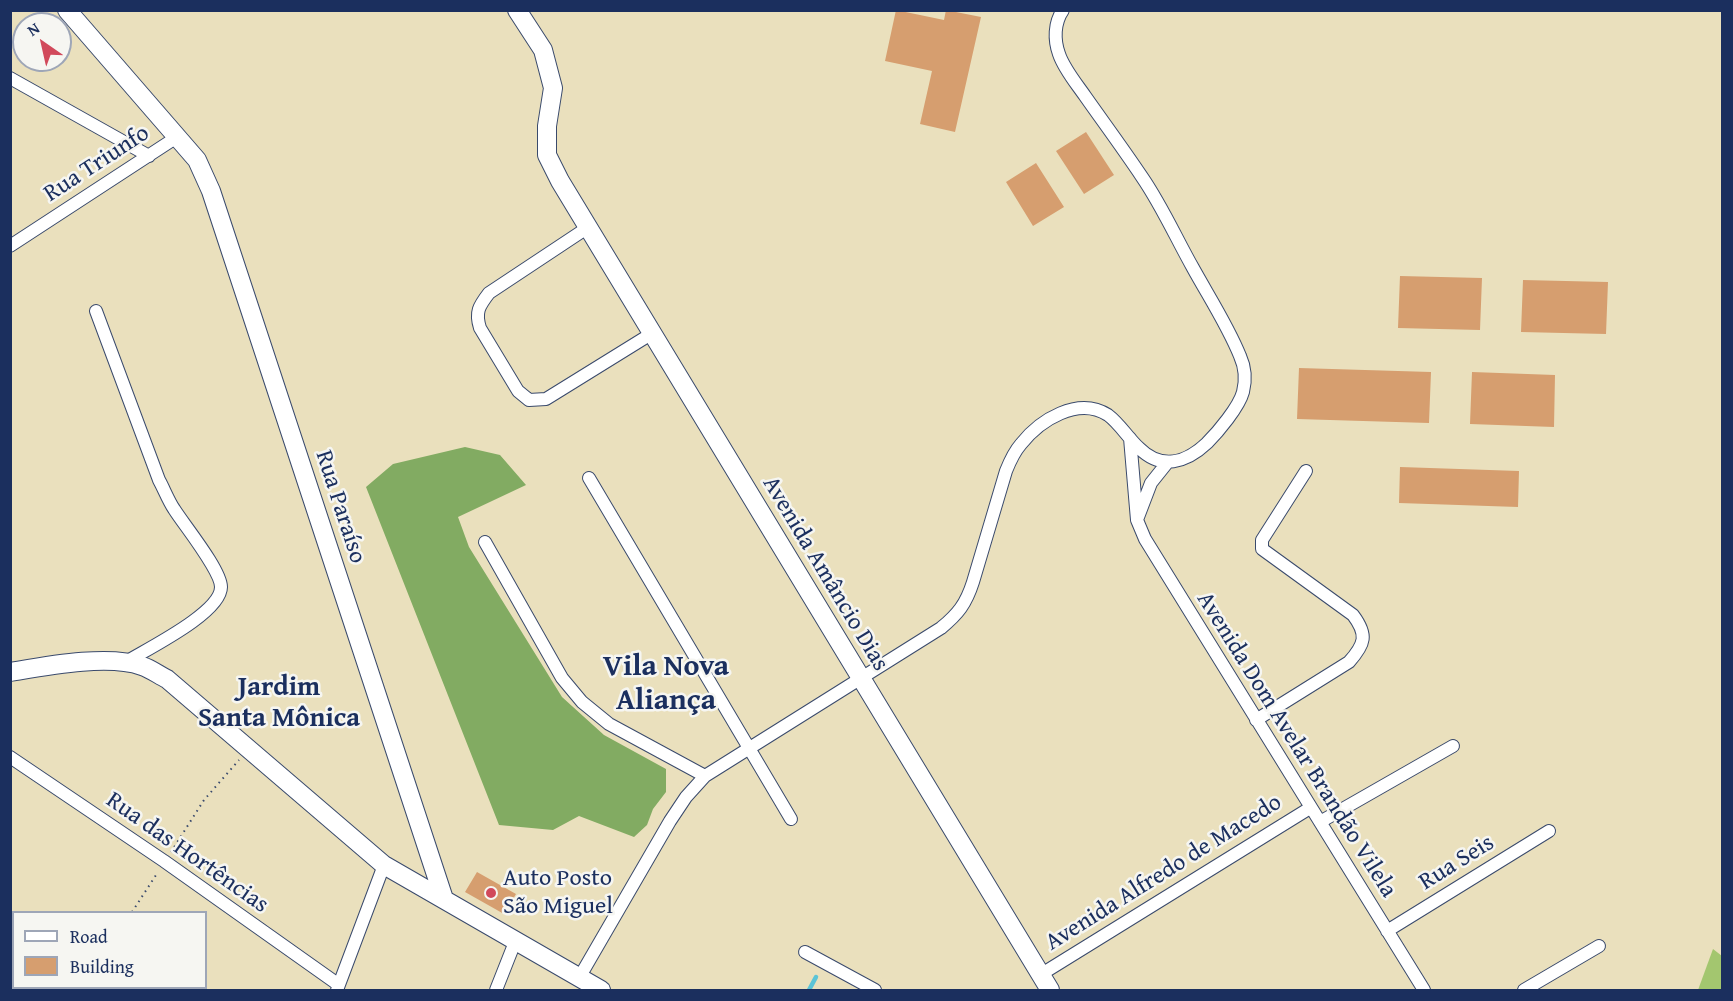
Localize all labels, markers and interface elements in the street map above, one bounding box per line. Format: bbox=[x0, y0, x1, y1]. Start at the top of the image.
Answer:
north arrow bbox=[12, 12, 72, 72]
text: N bbox=[22, 16, 44, 42]
street label: Rua Triunfo bbox=[39, 119, 155, 209]
street label: Rua Paraíso bbox=[308, 447, 372, 567]
street label: Avenida Amâncio Dias bbox=[756, 472, 894, 676]
street label: Avenida Dom Avelar Brandão Vilela bbox=[1190, 587, 1402, 903]
district label: Vila Nova Aliança bbox=[603, 649, 729, 720]
district label: Jardim Santa Mônica bbox=[198, 672, 360, 735]
street label: Rua das Hortências bbox=[100, 786, 274, 920]
street label: Avenida Alfredo de Macedo bbox=[1041, 788, 1287, 958]
street label: Rua Seis bbox=[1414, 829, 1500, 897]
place label: Auto Posto São Miguel bbox=[503, 865, 613, 921]
marker: Auto Posto São Miguel bbox=[484, 886, 498, 900]
legend bbox=[12, 911, 207, 989]
text: Road bbox=[70, 923, 108, 950]
text: Building bbox=[70, 953, 134, 980]

